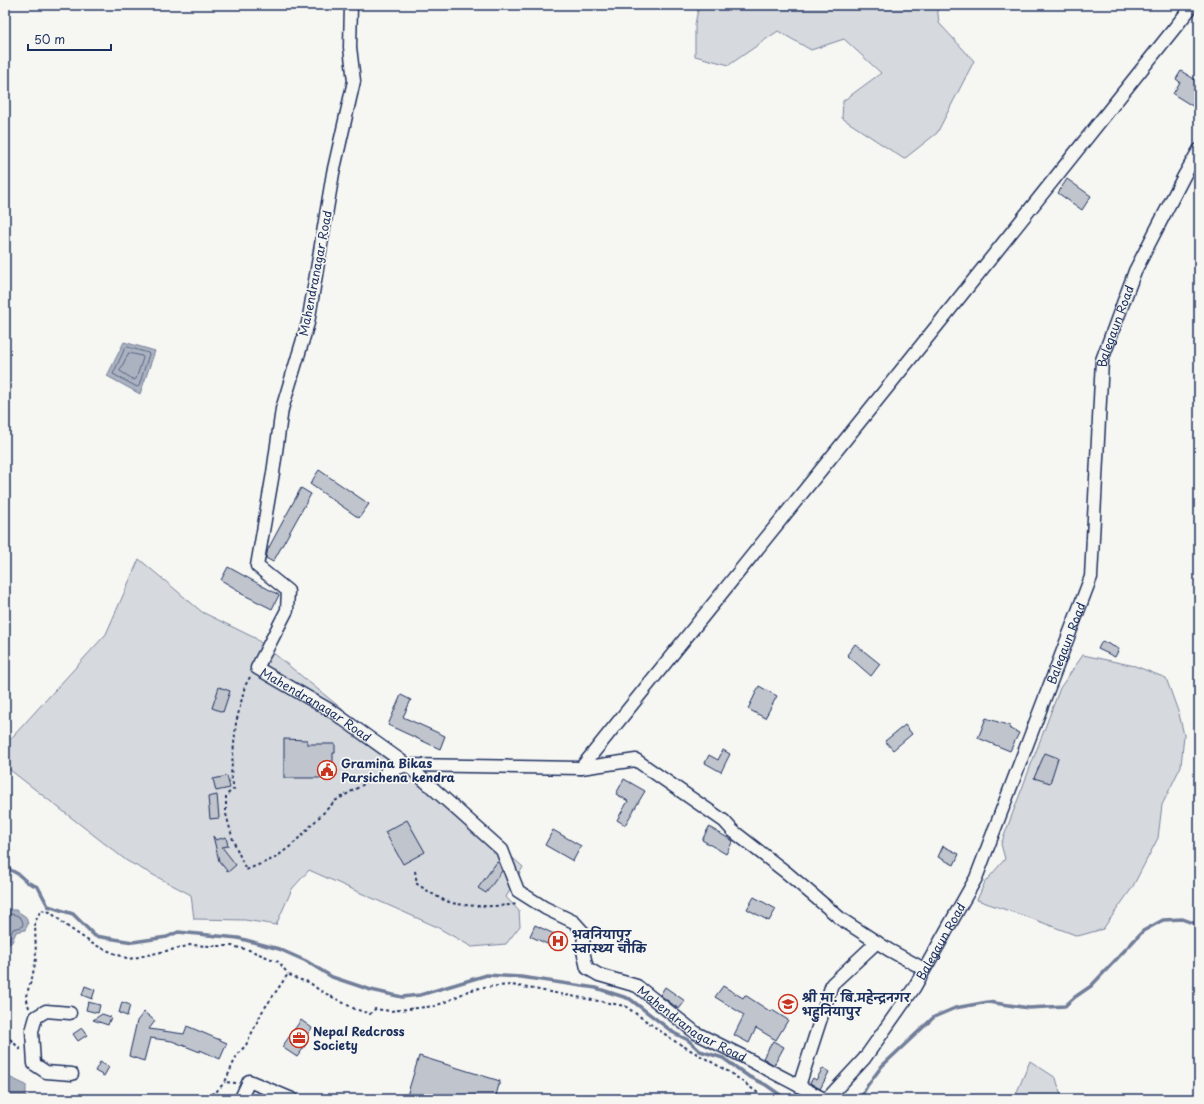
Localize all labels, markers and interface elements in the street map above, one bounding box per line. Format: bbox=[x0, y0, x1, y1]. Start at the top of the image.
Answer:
scale bar bbox=[28, 26, 111, 52]
text: 50 m bbox=[34, 30, 65, 48]
street label: Mahendranagar Road bbox=[294, 209, 336, 337]
street label: Balegaun Road bbox=[1093, 283, 1138, 368]
street label: Balegaun Road bbox=[1042, 600, 1090, 687]
street label: Mahendranagar Road bbox=[257, 663, 375, 746]
place label: Gramina Bikas Parsichena kendra bbox=[341, 754, 456, 786]
public building icon: Gramina Bikas Parsichena kendra bbox=[316, 759, 338, 781]
street label: Balegaun Road bbox=[911, 899, 969, 983]
place label: भवनियापुर स्वास्थ्य चाैकि bbox=[571, 925, 648, 957]
hospital icon: भवनियापुर स्वास्थ्य चाैकि bbox=[547, 930, 569, 952]
street label: Mahendranagar Road bbox=[634, 981, 750, 1066]
place label: श्री मा. बि.महेन्द्रनगर भहुनियापुर bbox=[802, 988, 912, 1022]
school or university icon: श्री मा. बि.महेन्द्रनगर भहुनियापुर bbox=[777, 993, 799, 1015]
place label: Nepal Redcross Society bbox=[313, 1022, 405, 1054]
office icon: Nepal Redcross Society bbox=[288, 1027, 310, 1049]

